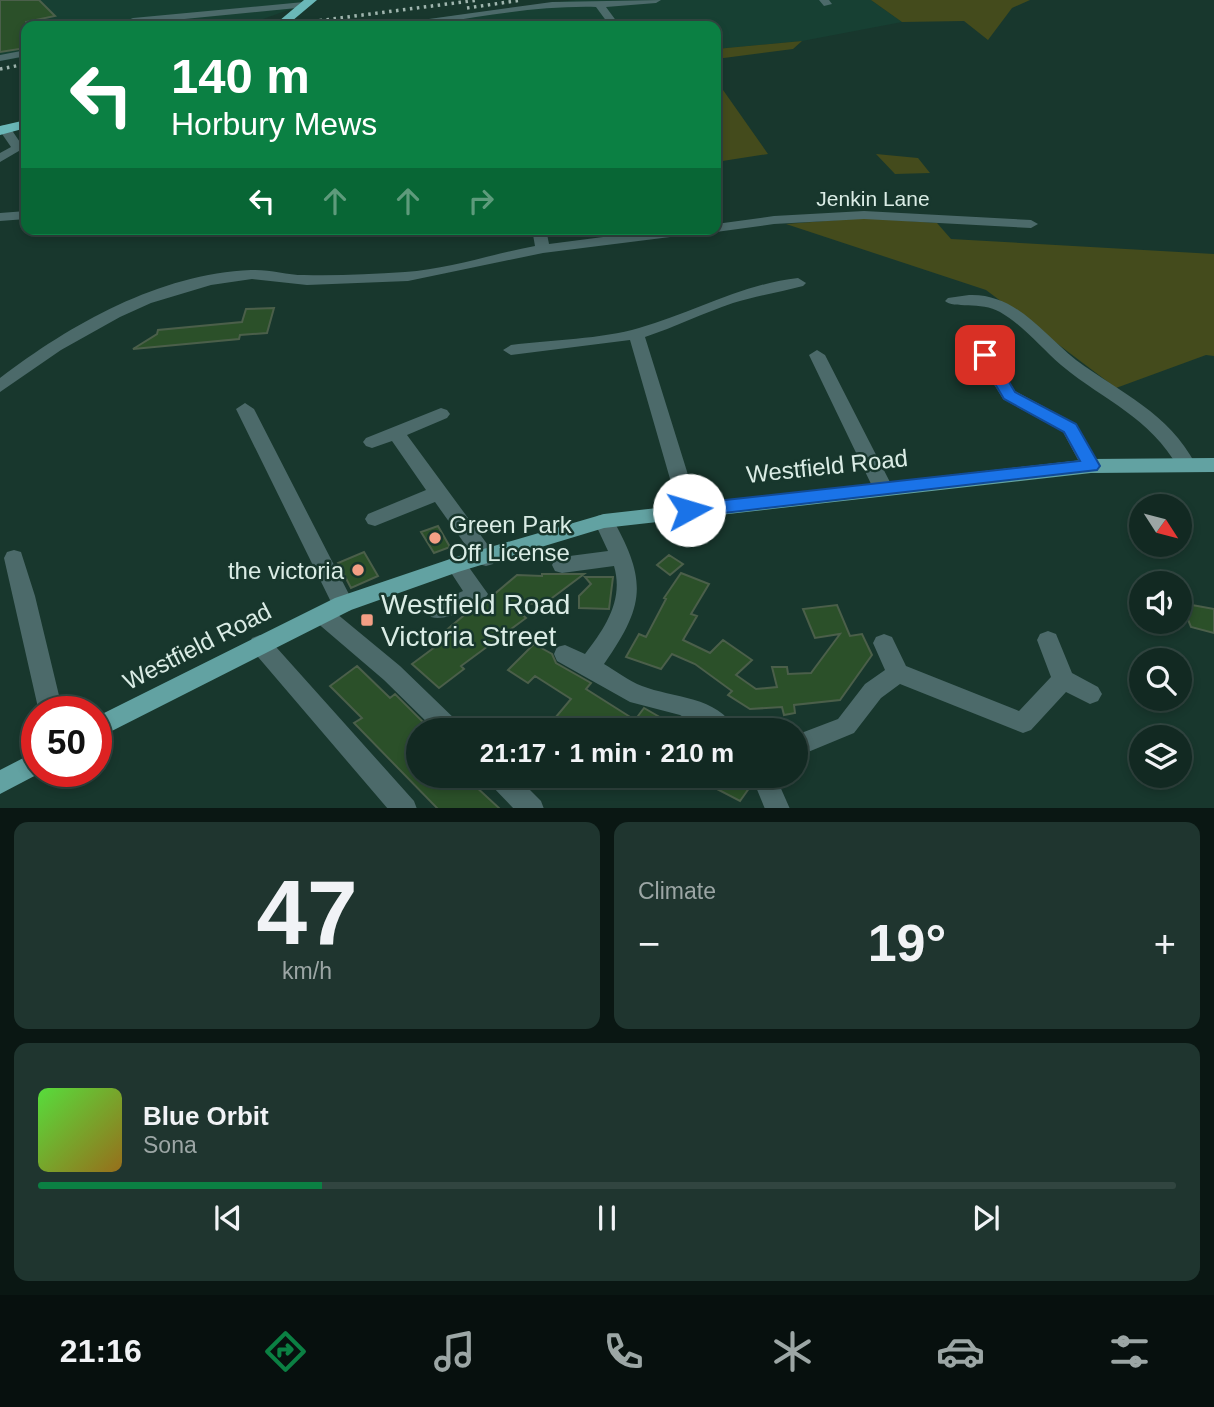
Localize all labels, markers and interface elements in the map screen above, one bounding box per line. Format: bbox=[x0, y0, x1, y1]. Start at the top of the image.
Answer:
icon: left bbox=[56, 49, 147, 140]
text: 140 m bbox=[171, 49, 310, 103]
text: Horbury Mews bbox=[171, 106, 377, 142]
icon: left bbox=[243, 182, 281, 220]
icon: ahead bbox=[316, 182, 354, 220]
icon: ahead bbox=[389, 182, 427, 220]
icon: right bbox=[462, 182, 500, 220]
street label: Jenkin Lane bbox=[816, 187, 930, 210]
pin bbox=[955, 325, 1015, 385]
icon: arrive bbox=[966, 336, 1004, 374]
street label: Westfield Road bbox=[745, 444, 909, 488]
position arrow bbox=[652, 473, 726, 547]
north arrow bbox=[1129, 494, 1192, 556]
map controls bbox=[1129, 494, 1192, 788]
place label: Green Park Off License bbox=[449, 511, 573, 566]
marker: Green Park Off License bbox=[427, 530, 443, 546]
place label: the victoria bbox=[228, 557, 345, 584]
marker: the victoria bbox=[350, 562, 366, 578]
button: sound bbox=[1129, 571, 1192, 634]
place label: Westfield Road Victoria Street bbox=[381, 589, 570, 652]
street label: Westfield Road bbox=[119, 597, 275, 695]
marker: Westfield Road Victoria Street bbox=[359, 612, 375, 628]
button: search bbox=[1129, 648, 1192, 711]
speed limit sign: 50 bbox=[21, 696, 112, 787]
button: layers bbox=[1129, 725, 1192, 788]
text: 21:17 · 1 min · 210 m bbox=[480, 738, 734, 768]
text: 47 bbox=[256, 862, 358, 963]
text: Climate bbox=[638, 878, 716, 904]
text: 19° bbox=[868, 914, 946, 972]
text: − bbox=[638, 923, 660, 965]
text: + bbox=[1154, 923, 1176, 965]
text: km/h bbox=[282, 958, 332, 984]
text: Blue Orbit bbox=[143, 1101, 269, 1131]
text: Sona bbox=[143, 1132, 197, 1158]
icon: previous bbox=[209, 1199, 247, 1237]
icon: pause bbox=[588, 1199, 626, 1237]
icon: next bbox=[967, 1199, 1005, 1237]
icon: directions bbox=[261, 1327, 310, 1376]
icon: music bbox=[430, 1327, 479, 1376]
icon: phone bbox=[599, 1327, 648, 1376]
icon: climate bbox=[768, 1327, 817, 1376]
icon: car bbox=[936, 1327, 985, 1376]
icon: filters bbox=[1105, 1327, 1154, 1376]
text: 21:16 bbox=[60, 1333, 142, 1369]

